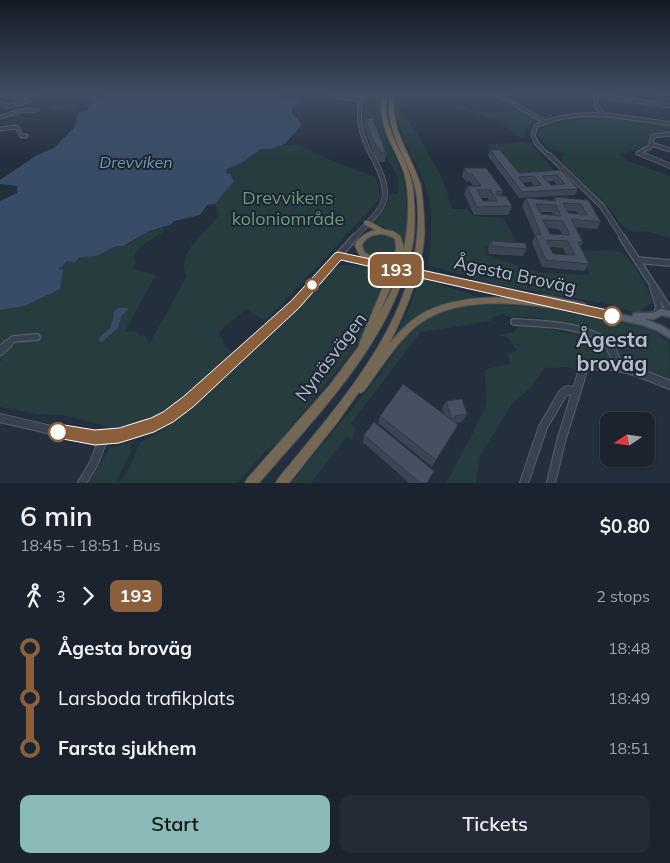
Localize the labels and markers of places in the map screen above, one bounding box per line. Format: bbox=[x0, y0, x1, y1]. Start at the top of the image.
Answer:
unlabelled marker bbox=[305, 278, 319, 292]
marker: Ågesta broväg bbox=[602, 306, 622, 326]
place label: Ågesta broväg bbox=[576, 325, 648, 376]
unlabelled marker bbox=[48, 422, 68, 442]

